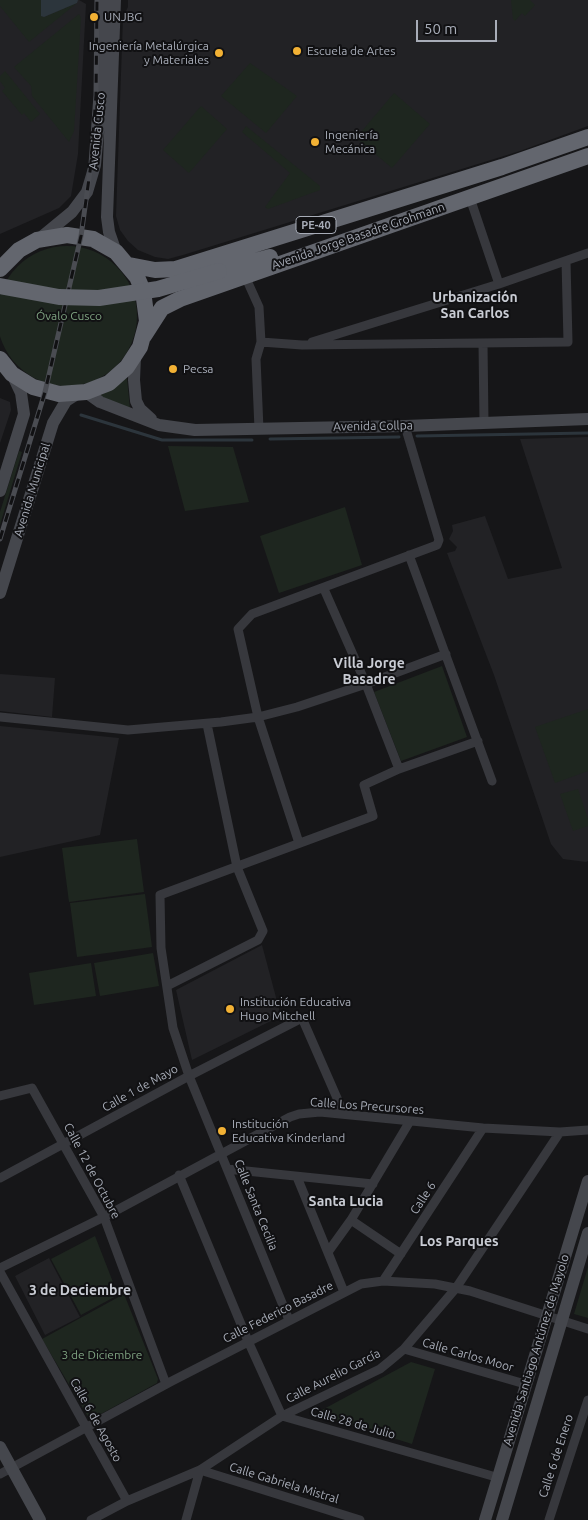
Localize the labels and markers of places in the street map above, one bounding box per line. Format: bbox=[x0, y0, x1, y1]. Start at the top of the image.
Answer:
place label: UNJBG bbox=[104, 10, 142, 24]
marker: UNJBG bbox=[88, 11, 100, 23]
place label: Ingeniería Metalúrgica y Materiales bbox=[89, 39, 209, 67]
place label: Escuela de Artes bbox=[307, 44, 395, 58]
marker: Escuela de Artes bbox=[291, 45, 303, 57]
marker: Ingeniería Metalúrgica y Materiales bbox=[213, 47, 225, 59]
place label: Ingeniería Mecánica bbox=[325, 128, 378, 156]
marker: Ingeniería Mecánica bbox=[309, 136, 321, 148]
place label: Pecsa bbox=[183, 362, 214, 376]
marker: Pecsa bbox=[167, 363, 179, 375]
place label: Institución Educativa Hugo Mitchell bbox=[240, 995, 351, 1023]
marker: Institución Educativa Hugo Mitchell bbox=[224, 1003, 236, 1015]
place label: Institución Educativa Kinderland bbox=[232, 1117, 345, 1145]
marker: Institución Educativa Kinderland bbox=[216, 1125, 228, 1137]

